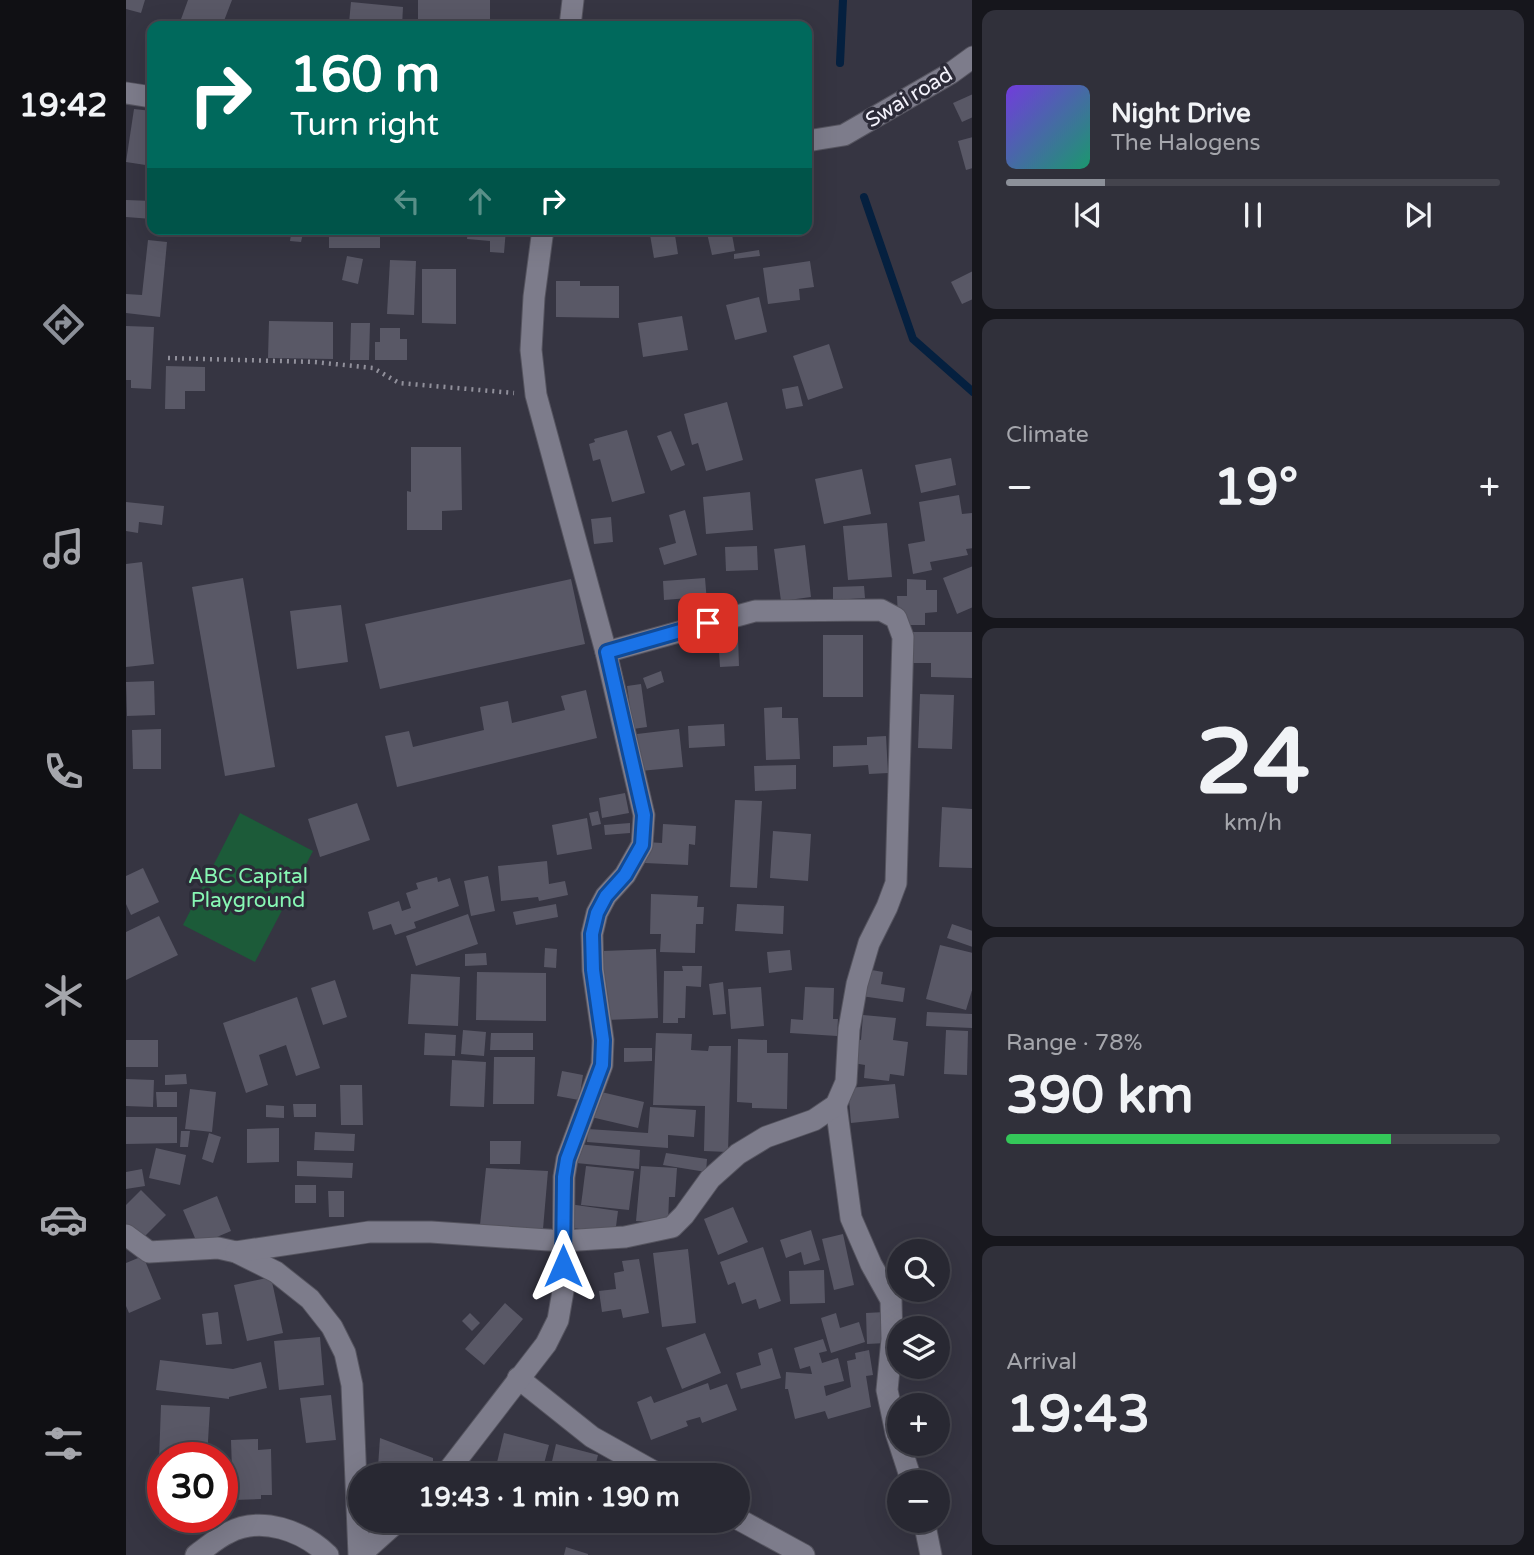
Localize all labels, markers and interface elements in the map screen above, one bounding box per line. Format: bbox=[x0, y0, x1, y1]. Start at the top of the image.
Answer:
text: 160 m bbox=[290, 46, 440, 105]
icon: right bbox=[175, 49, 266, 140]
street label: Swai road bbox=[861, 62, 957, 133]
text: 19:42 bbox=[19, 87, 107, 125]
text: Night Drive bbox=[1111, 98, 1251, 129]
text: Turn right bbox=[290, 106, 439, 144]
text: The Halogens bbox=[1111, 129, 1260, 157]
icon: left bbox=[388, 182, 426, 220]
icon: ahead bbox=[461, 182, 499, 220]
icon: right bbox=[534, 182, 572, 220]
icon: previous bbox=[1069, 196, 1107, 234]
icon: pause bbox=[1234, 196, 1272, 234]
icon: next bbox=[1399, 196, 1437, 234]
icon: directions bbox=[39, 300, 88, 349]
text: Climate bbox=[1006, 421, 1089, 449]
text: 19° bbox=[1213, 456, 1298, 519]
text: − bbox=[1006, 465, 1033, 511]
text: + bbox=[1479, 465, 1500, 511]
icon: music bbox=[39, 524, 88, 573]
pin bbox=[678, 593, 738, 653]
icon: arrive bbox=[689, 604, 727, 642]
text: 24 bbox=[1196, 708, 1310, 818]
icon: phone bbox=[39, 747, 88, 796]
text: km/h bbox=[1224, 809, 1282, 837]
park label: ABC Capital Playground bbox=[188, 864, 308, 913]
icon: climate bbox=[39, 971, 88, 1020]
text: Range · 78% bbox=[1006, 1029, 1142, 1057]
text: 390 km bbox=[1006, 1064, 1194, 1127]
icon: car bbox=[39, 1195, 88, 1244]
position arrow bbox=[526, 1229, 600, 1303]
map controls bbox=[887, 1239, 950, 1533]
button: search bbox=[887, 1239, 950, 1302]
button: layers bbox=[887, 1316, 950, 1379]
text: Arrival bbox=[1006, 1348, 1077, 1376]
text: 19:43 bbox=[1006, 1383, 1150, 1446]
button: + bbox=[887, 1393, 950, 1456]
icon: filters bbox=[39, 1419, 88, 1468]
speed limit sign: 30 bbox=[147, 1442, 238, 1533]
button: − bbox=[887, 1470, 950, 1533]
text: 19:43 · 1 min · 190 m bbox=[418, 1482, 680, 1513]

